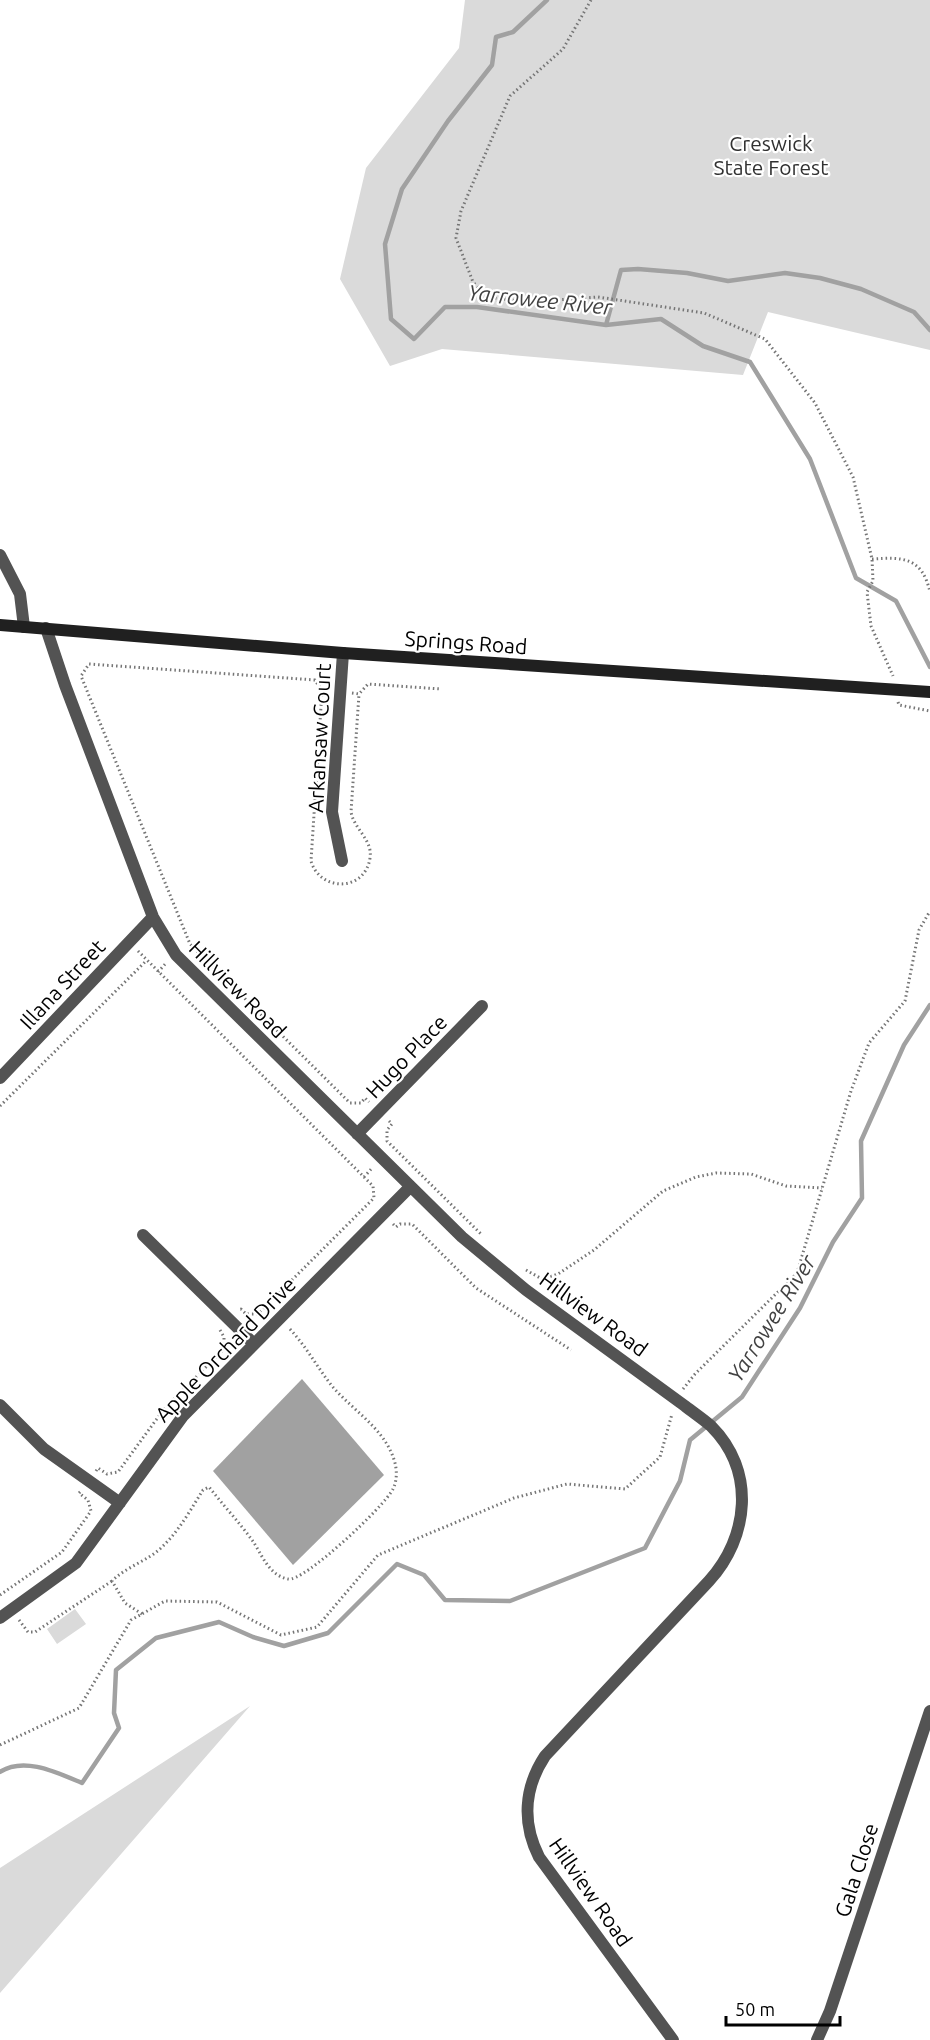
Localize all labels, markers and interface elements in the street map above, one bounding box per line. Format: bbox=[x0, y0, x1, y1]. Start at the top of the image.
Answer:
park label: Creswick State Forest bbox=[714, 131, 828, 179]
water label: Yarrowee River bbox=[467, 279, 614, 319]
street label: Springs Road bbox=[404, 626, 528, 658]
street label: Arkansaw Court bbox=[303, 663, 335, 813]
street label: Illana Street bbox=[15, 934, 109, 1034]
street label: Hillview Road bbox=[185, 936, 291, 1042]
street label: Hugo Place bbox=[361, 1010, 451, 1102]
water label: Yarrowee River bbox=[722, 1249, 820, 1386]
street label: Hillview Road bbox=[535, 1267, 653, 1361]
street label: Apple Orchard Drive bbox=[150, 1272, 300, 1426]
street label: Gala Close bbox=[830, 1820, 882, 1920]
street label: Hillview Road bbox=[545, 1833, 637, 1951]
scale bar bbox=[726, 1989, 840, 2027]
text: 50 m bbox=[735, 1999, 775, 2019]

